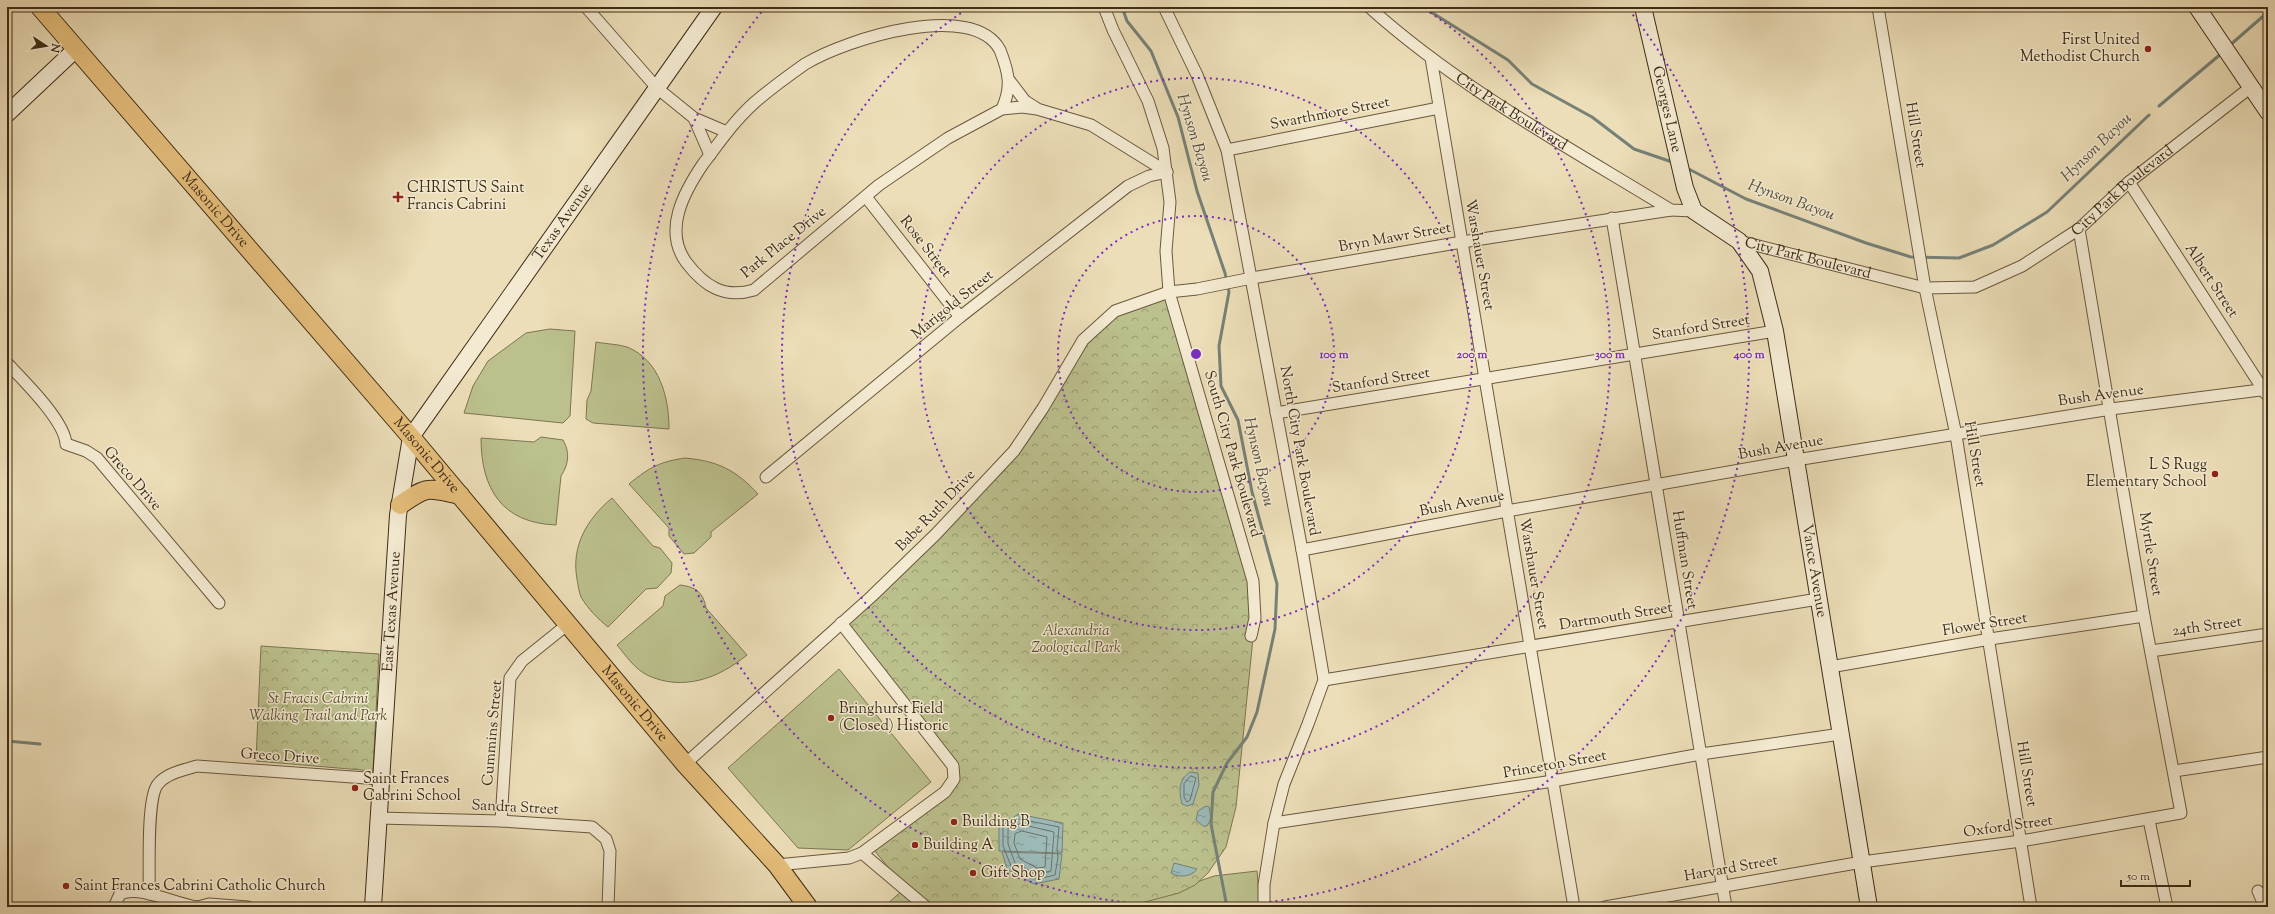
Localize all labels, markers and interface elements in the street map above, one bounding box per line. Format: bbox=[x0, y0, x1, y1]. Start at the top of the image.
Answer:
north arrow bbox=[26, 26, 66, 66]
place label: First United Methodist Church bbox=[2020, 30, 2141, 68]
text: N bbox=[46, 41, 64, 54]
marker: First United Methodist Church bbox=[2143, 44, 2153, 54]
street label: Georges Lane bbox=[1647, 64, 1687, 155]
street label: City Park Boulevard bbox=[1451, 68, 1572, 156]
water label: Hynson Bayou bbox=[1170, 91, 1218, 186]
street label: Swarthmore Street bbox=[1268, 92, 1392, 136]
street label: Hill Street bbox=[1899, 101, 1931, 169]
water label: Hynson Bayou bbox=[2056, 108, 2138, 188]
street label: City Park Boulevard bbox=[2067, 140, 2178, 242]
street label: Masonic Drive bbox=[176, 167, 254, 252]
water label: Hynson Bayou bbox=[1744, 175, 1838, 228]
place label: CHRISTUS Saint Francis Cabrini bbox=[407, 178, 524, 216]
street label: Texas Avenue bbox=[528, 179, 597, 265]
marker: CHRISTUS Saint Francis Cabrini bbox=[392, 191, 404, 203]
street label: Warshauer Street bbox=[1459, 198, 1499, 312]
street label: Park Place Drive bbox=[737, 202, 831, 284]
street label: Rose Street bbox=[894, 212, 956, 282]
street label: Bryn Mawr Street bbox=[1337, 218, 1453, 258]
street label: City Park Boulevard bbox=[1742, 232, 1874, 285]
street label: Albert Street bbox=[2179, 240, 2243, 322]
street label: Marigold Street bbox=[907, 265, 999, 345]
street label: Stanford Street bbox=[1650, 310, 1752, 346]
text: 100 m bbox=[1318, 346, 1349, 364]
text: 200 m bbox=[1457, 346, 1487, 364]
text: 300 m bbox=[1595, 346, 1625, 364]
text: 400 m bbox=[1732, 346, 1765, 364]
centre of rings bbox=[1189, 347, 1203, 361]
street label: Stanford Street bbox=[1330, 363, 1432, 399]
street label: North City Park Boulevard bbox=[1274, 364, 1324, 538]
street label: South City Park Boulevard bbox=[1198, 368, 1266, 540]
street label: Bush Avenue bbox=[2057, 380, 2145, 412]
street label: Masonic Drive bbox=[388, 413, 465, 498]
water label: Hynson Bayou bbox=[1237, 415, 1280, 510]
street label: Hill Street bbox=[1958, 419, 1990, 489]
street label: Bush Avenue bbox=[1737, 430, 1825, 466]
street label: Greco Drive bbox=[98, 442, 166, 516]
place label: L S Rugg Elementary School bbox=[2086, 455, 2207, 493]
street label: Babe Ruth Drive bbox=[891, 465, 981, 557]
marker: L S Rugg Elementary School bbox=[2210, 469, 2220, 479]
street label: Bush Avenue bbox=[1418, 485, 1506, 523]
street label: Huffman Street bbox=[1666, 509, 1702, 611]
street label: Myrtle Street bbox=[2133, 511, 2167, 597]
street label: Warshauer Street bbox=[1513, 517, 1553, 631]
street label: Vance Avenue bbox=[1796, 523, 1832, 619]
street label: East Texas Avenue bbox=[378, 551, 406, 673]
street label: Dartmouth Street bbox=[1558, 598, 1674, 636]
street label: Flower Street bbox=[1941, 608, 2029, 642]
street label: 24th Street bbox=[2171, 612, 2243, 642]
park label: Alexandria Zoological Park bbox=[1031, 621, 1121, 659]
street label: Masonic Drive bbox=[596, 661, 673, 747]
street label: Cummins Street bbox=[478, 679, 508, 787]
park label: St Fracis Cabrini Walking Trail and Park bbox=[249, 689, 387, 727]
place label: Bringhurst Field (Closed) Historic bbox=[839, 699, 949, 737]
marker: Bringhurst Field (Closed) Historic bbox=[826, 713, 836, 723]
street label: Hill Street bbox=[2010, 740, 2042, 808]
street label: Greco Drive bbox=[240, 744, 320, 770]
street label: Princeton Street bbox=[1502, 746, 1608, 784]
place label: Saint Frances Cabrini School bbox=[363, 769, 461, 807]
marker: Saint Frances Cabrini School bbox=[350, 783, 360, 793]
street label: Sandra Street bbox=[471, 795, 559, 821]
street label: Oxford Street bbox=[1962, 810, 2054, 844]
place label: Building B bbox=[962, 812, 1030, 833]
marker: Building B bbox=[949, 817, 959, 827]
place label: Building A bbox=[923, 835, 994, 856]
marker: Building A bbox=[910, 840, 920, 850]
street label: Harvard Street bbox=[1683, 850, 1779, 888]
scale bar bbox=[2121, 862, 2190, 888]
place label: Gift Shop bbox=[981, 863, 1045, 884]
marker: Gift Shop bbox=[968, 868, 978, 878]
text: 50 m bbox=[2126, 868, 2150, 886]
place label: Saint Frances Cabrini Catholic Church bbox=[74, 876, 326, 897]
marker: Saint Frances Cabrini Catholic Church bbox=[61, 881, 71, 891]

